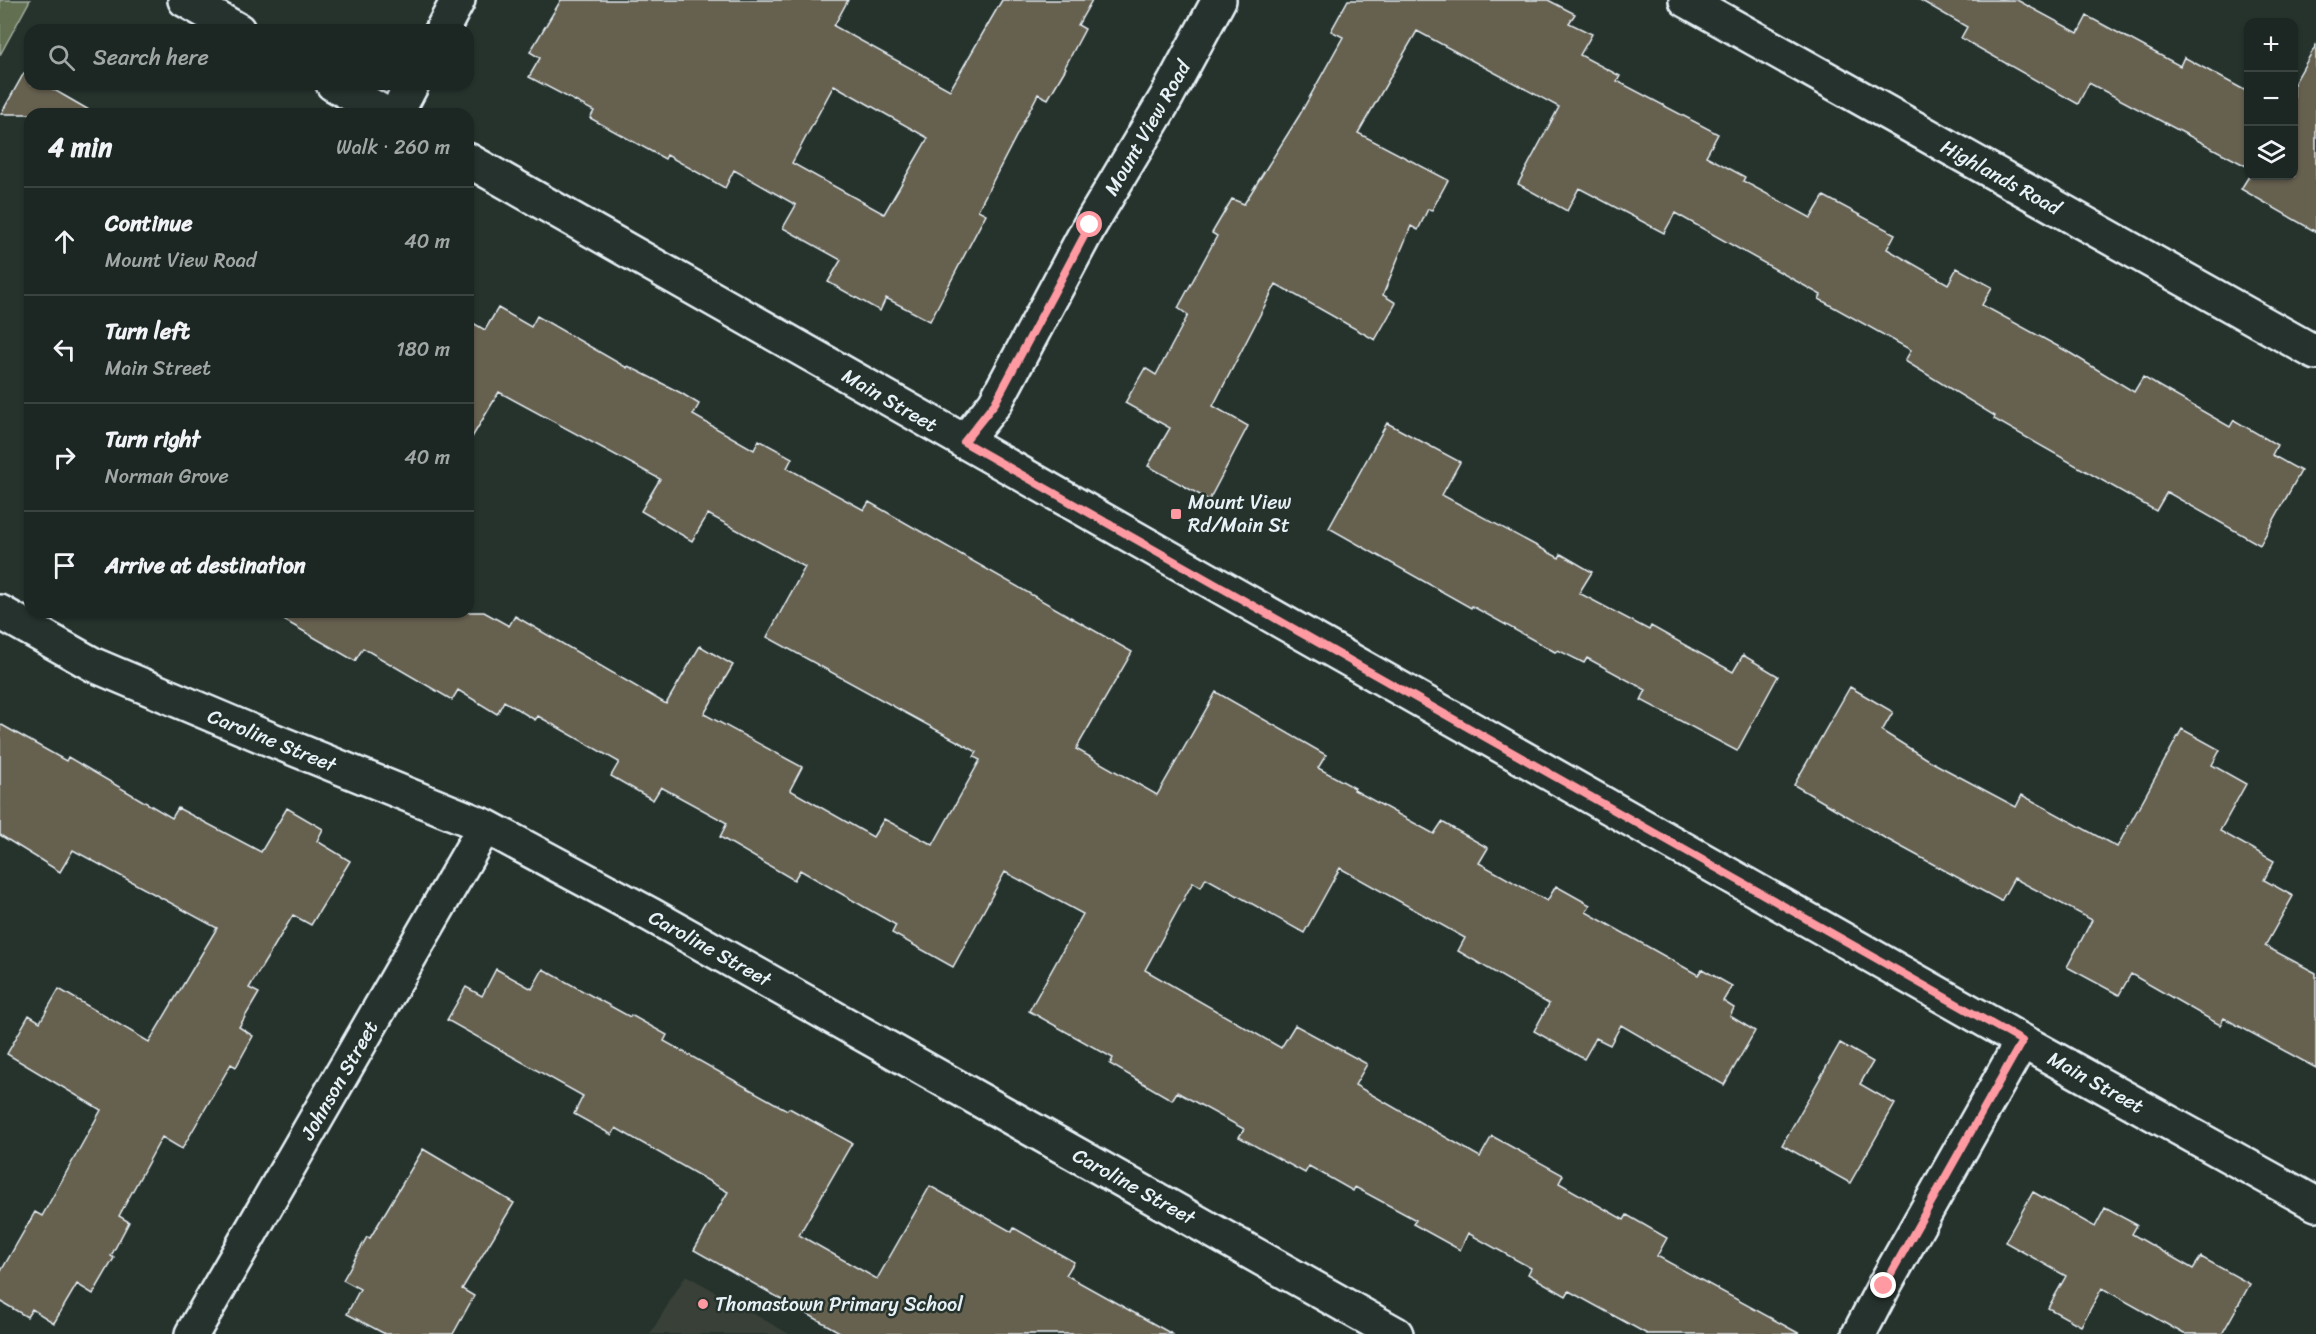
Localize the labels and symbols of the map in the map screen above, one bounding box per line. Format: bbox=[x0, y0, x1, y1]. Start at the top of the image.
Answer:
street label: Mount View Road bbox=[1094, 53, 1201, 203]
street label: Highlands Road bbox=[1934, 130, 2069, 226]
route start bbox=[1076, 211, 1102, 237]
street label: Main Street bbox=[835, 359, 945, 442]
place label: Mount View Rd/Main St bbox=[1188, 485, 1292, 543]
marker: Mount View Rd/Main St bbox=[1169, 507, 1183, 521]
street label: Caroline Street bbox=[202, 699, 342, 782]
street label: Caroline Street bbox=[642, 900, 779, 997]
street label: Johnson Street bbox=[290, 1014, 388, 1148]
street label: Main Street bbox=[2041, 1041, 2151, 1124]
street label: Caroline Street bbox=[1066, 1138, 1203, 1235]
route end bbox=[1870, 1272, 1896, 1298]
place label: Thomastown Primary School bbox=[715, 1287, 964, 1322]
marker: Thomastown Primary School bbox=[696, 1297, 710, 1311]

